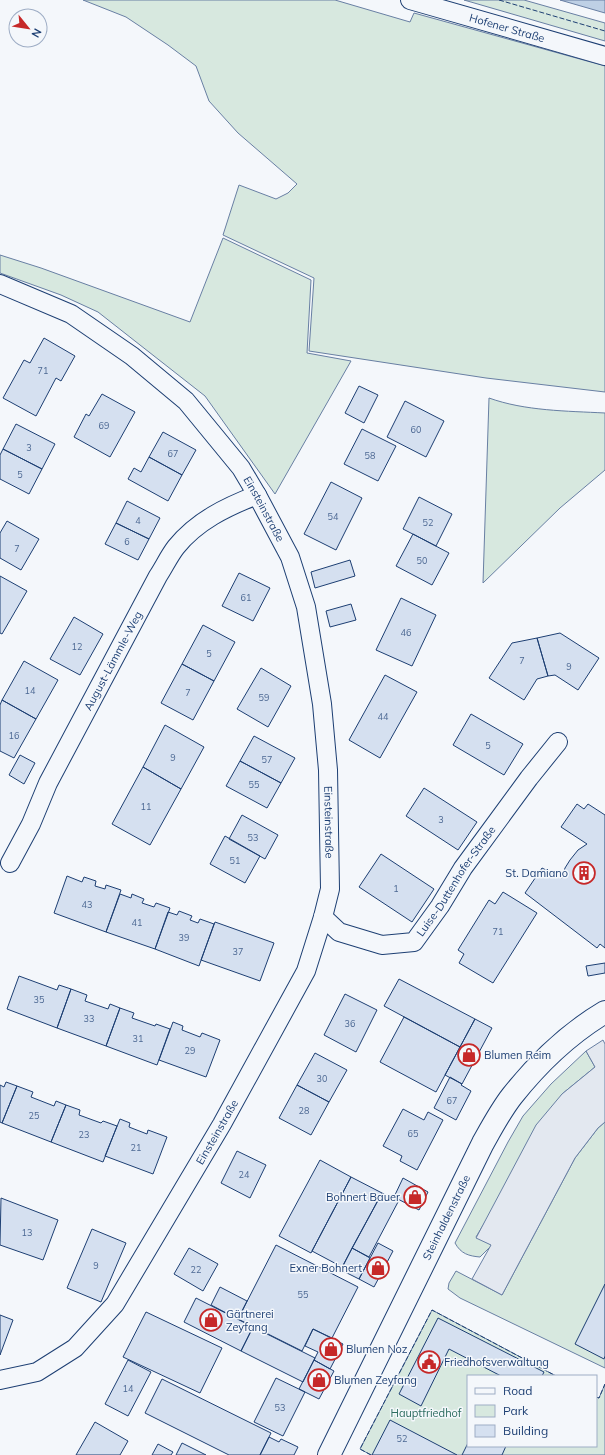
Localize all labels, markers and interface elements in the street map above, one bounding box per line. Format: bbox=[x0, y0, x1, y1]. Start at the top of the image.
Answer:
north arrow bbox=[8, 8, 48, 48]
street label: Hofener Straße bbox=[468, 10, 546, 45]
text: N bbox=[29, 26, 45, 40]
house number: 71 bbox=[38, 365, 48, 376]
house number: 69 bbox=[99, 420, 109, 431]
house number: 60 bbox=[411, 424, 421, 435]
house number: 3 bbox=[26, 442, 32, 453]
house number: 67 bbox=[168, 448, 178, 459]
house number: 58 bbox=[365, 450, 375, 461]
house number: 5 bbox=[17, 469, 23, 480]
street label: Einsteinstraße bbox=[240, 474, 288, 544]
house number: 54 bbox=[328, 511, 339, 522]
house number: 4 bbox=[135, 515, 141, 526]
house number: 52 bbox=[423, 517, 433, 528]
house number: 6 bbox=[124, 536, 130, 547]
house number: 7 bbox=[14, 543, 20, 554]
house number: 50 bbox=[417, 555, 427, 566]
house number: 61 bbox=[241, 592, 251, 603]
street label: August-Lämmle-Weg bbox=[81, 609, 145, 713]
house number: 46 bbox=[401, 627, 411, 638]
house number: 12 bbox=[72, 641, 82, 652]
house number: 5 bbox=[206, 648, 212, 659]
house number: 7 bbox=[519, 655, 525, 666]
house number: 9 bbox=[566, 661, 572, 672]
house number: 14 bbox=[25, 685, 36, 696]
house number: 7 bbox=[185, 687, 191, 698]
house number: 59 bbox=[259, 692, 269, 703]
house number: 44 bbox=[378, 711, 389, 722]
house number: 16 bbox=[9, 730, 19, 741]
house number: 5 bbox=[485, 740, 491, 751]
house number: 9 bbox=[170, 752, 176, 763]
house number: 57 bbox=[262, 754, 272, 765]
house number: 55 bbox=[249, 779, 260, 790]
street label: Einsteinstraße bbox=[321, 786, 336, 859]
house number: 11 bbox=[141, 801, 151, 812]
house number: 3 bbox=[438, 814, 444, 825]
street label: Luise-Duttenhofer-Straße bbox=[413, 823, 498, 939]
house number: 53 bbox=[248, 832, 258, 843]
house number: 51 bbox=[230, 855, 240, 866]
building icon: St. Damiano bbox=[571, 860, 597, 886]
place label: St. Damiano bbox=[505, 866, 568, 880]
house number: 1 bbox=[393, 883, 399, 894]
house number: 43 bbox=[82, 899, 92, 910]
house number: 41 bbox=[132, 917, 142, 928]
house number: 71 bbox=[493, 926, 503, 937]
house number: 39 bbox=[179, 932, 189, 943]
house number: 37 bbox=[233, 946, 243, 957]
house number: 35 bbox=[34, 994, 45, 1005]
house number: 33 bbox=[84, 1013, 94, 1024]
house number: 36 bbox=[345, 1018, 355, 1029]
house number: 31 bbox=[133, 1033, 143, 1044]
shop icon: Blumen Reim bbox=[456, 1042, 482, 1068]
house number: 29 bbox=[185, 1045, 195, 1056]
place label: Blumen Reim bbox=[484, 1048, 551, 1062]
house number: 30 bbox=[317, 1073, 327, 1084]
house number: 67 bbox=[447, 1095, 457, 1106]
street label: Einsteinstraße bbox=[193, 1097, 241, 1167]
house number: 28 bbox=[299, 1105, 309, 1116]
house number: 25 bbox=[29, 1110, 40, 1121]
house number: 65 bbox=[408, 1128, 419, 1139]
house number: 23 bbox=[79, 1129, 89, 1140]
house number: 21 bbox=[131, 1142, 141, 1153]
house number: 24 bbox=[239, 1169, 250, 1180]
street label: Steinhaldenstraße bbox=[419, 1172, 473, 1262]
shop icon: Bohnert Bauer bbox=[402, 1184, 428, 1210]
place label: Bohnert Bauer bbox=[326, 1190, 400, 1204]
house number: 13 bbox=[22, 1227, 32, 1238]
shop icon: Exner Bohnert bbox=[365, 1255, 391, 1281]
house number: 9 bbox=[93, 1260, 99, 1271]
place label: Exner Bohnert bbox=[290, 1261, 362, 1275]
house number: 22 bbox=[191, 1264, 201, 1275]
house number: 55 bbox=[298, 1289, 309, 1300]
shop icon: Gärtnerei Zeyfang bbox=[198, 1307, 224, 1333]
place label: Gärtnerei Zeyfang bbox=[226, 1307, 274, 1334]
shop icon: Blumen Noz bbox=[318, 1336, 344, 1362]
place label: Blumen Noz bbox=[346, 1342, 408, 1356]
public building icon: Friedhofsverwaltung bbox=[416, 1349, 442, 1375]
place label: Friedhofsverwaltung bbox=[444, 1355, 549, 1369]
shop icon: Blumen Zeyfang bbox=[306, 1367, 332, 1393]
place label: Blumen Zeyfang bbox=[334, 1373, 417, 1387]
legend bbox=[467, 1375, 597, 1447]
house number: 14 bbox=[123, 1383, 134, 1394]
text: Road bbox=[503, 1383, 532, 1398]
house number: 53 bbox=[275, 1402, 285, 1413]
text: Park bbox=[503, 1403, 529, 1418]
park label: Hauptfriedhof bbox=[390, 1406, 462, 1420]
text: Building bbox=[503, 1423, 548, 1438]
house number: 52 bbox=[397, 1433, 407, 1444]

